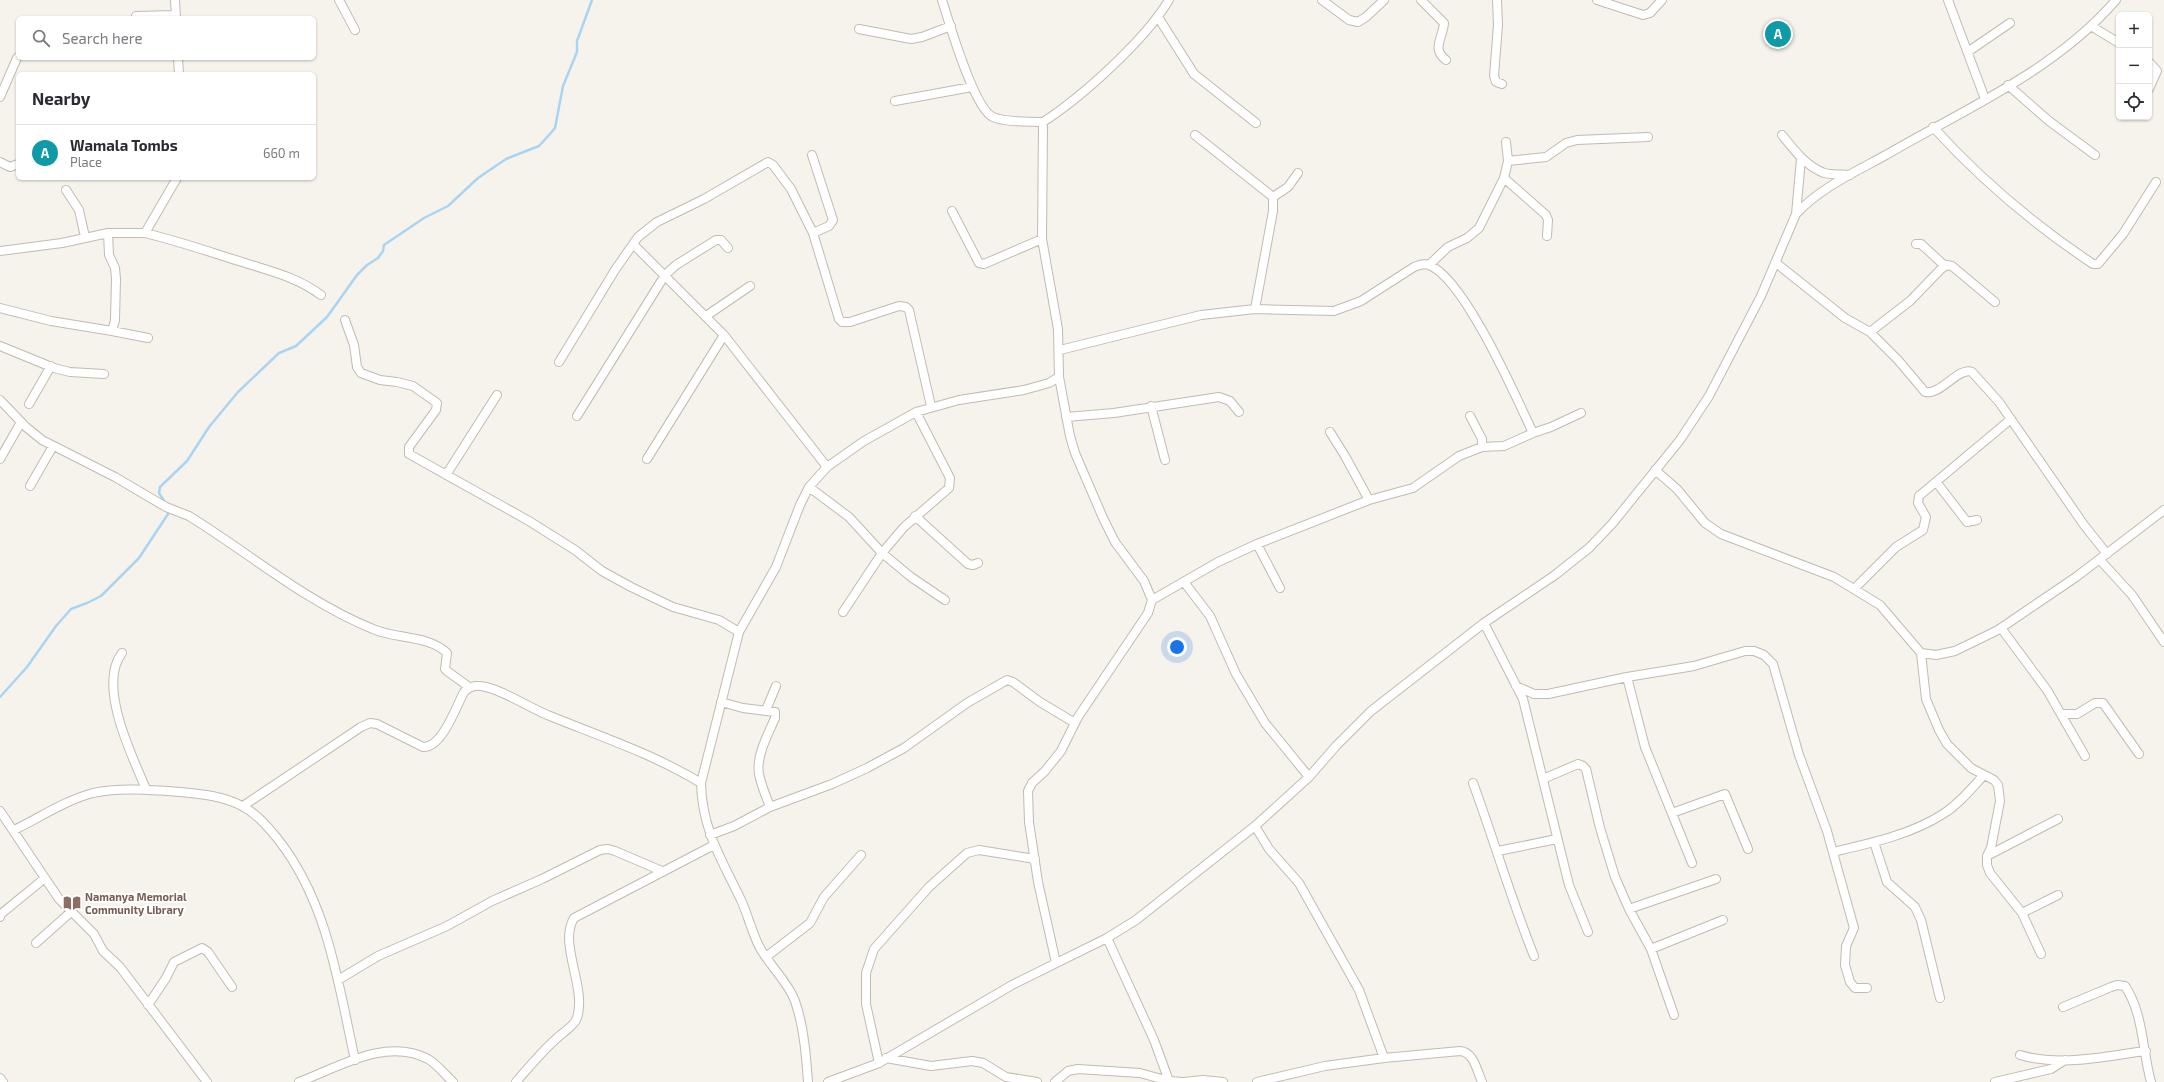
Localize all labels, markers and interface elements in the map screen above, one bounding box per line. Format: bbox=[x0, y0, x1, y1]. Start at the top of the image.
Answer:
map controls bbox=[2116, 12, 2152, 120]
button: + bbox=[2116, 12, 2152, 48]
search box bbox=[16, 16, 316, 60]
pin: A bbox=[1765, 19, 1791, 49]
icon: search bbox=[30, 27, 52, 49]
text: Search here bbox=[62, 29, 143, 47]
button: − bbox=[2116, 48, 2152, 84]
button: locate bbox=[2116, 84, 2152, 120]
text: Nearby bbox=[32, 88, 90, 108]
text: Wamala Tombs bbox=[70, 136, 178, 154]
text: A bbox=[41, 145, 49, 161]
text: 660 m bbox=[263, 145, 300, 161]
text: Place bbox=[70, 154, 102, 170]
your location bbox=[1167, 637, 1187, 657]
place label: Namanya Memorial Community Library bbox=[85, 890, 187, 917]
library icon: Namanya Memorial Community Library bbox=[62, 893, 82, 913]

